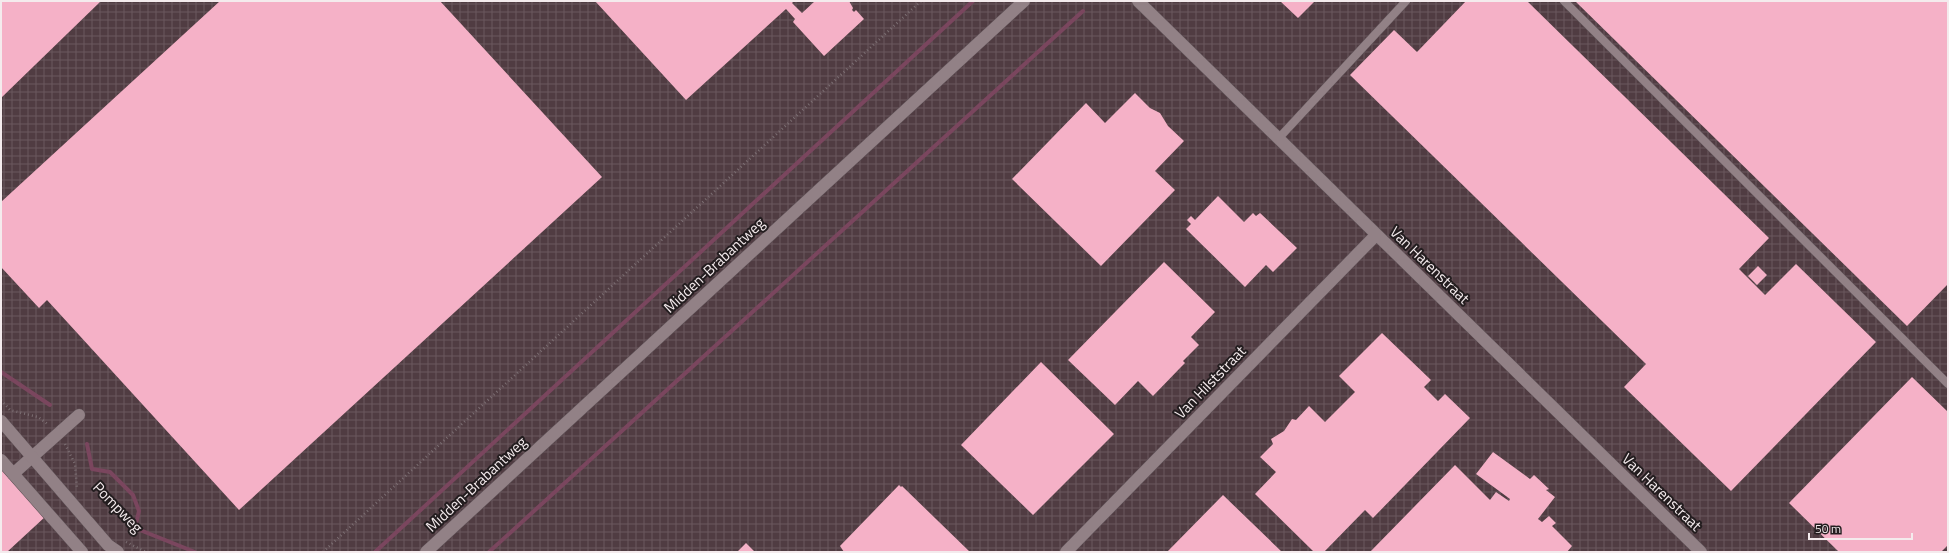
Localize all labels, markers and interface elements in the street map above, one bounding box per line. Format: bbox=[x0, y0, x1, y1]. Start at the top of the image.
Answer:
street label: Midden-Brabantweg bbox=[658, 212, 770, 318]
street label: Van Harenstraat bbox=[1385, 221, 1476, 310]
street label: Van Hilststraat bbox=[1169, 340, 1251, 424]
street label: Midden-Brabantweg bbox=[420, 431, 532, 537]
street label: Van Harenstraat bbox=[1617, 448, 1708, 537]
street label: Pompweg bbox=[88, 476, 149, 538]
scale bar bbox=[1809, 515, 1912, 541]
text: 50 m bbox=[1815, 519, 1841, 538]

